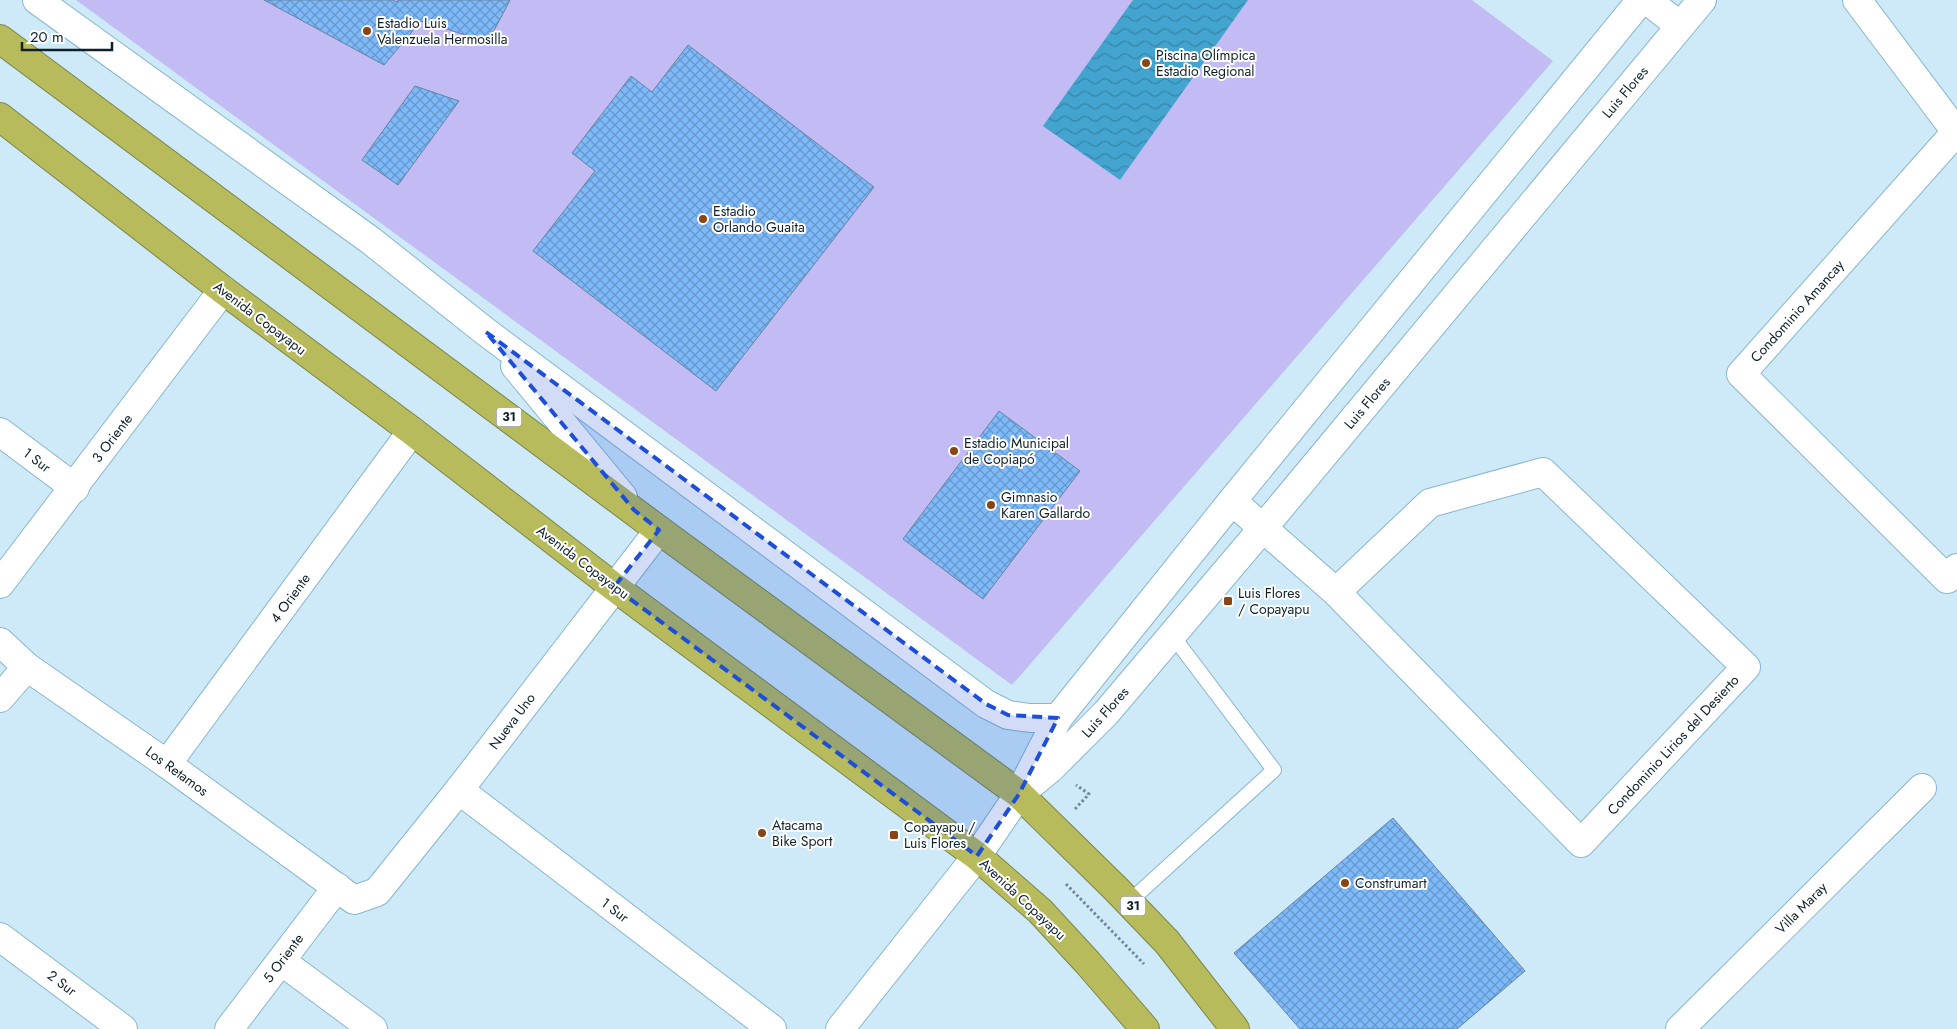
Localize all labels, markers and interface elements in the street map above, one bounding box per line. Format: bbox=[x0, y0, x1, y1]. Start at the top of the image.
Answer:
place label: Estadio Luis Valenzuela Hermosilla bbox=[377, 13, 507, 49]
scale bar bbox=[22, 20, 112, 52]
marker: Estadio Luis Valenzuela Hermosilla bbox=[361, 25, 373, 37]
text: 20 m bbox=[30, 26, 64, 48]
place label: Piscina Olímpica Estadio Regional bbox=[1156, 45, 1255, 81]
marker: Piscina Olímpica Estadio Regional bbox=[1140, 57, 1152, 69]
street label: Luis Flores bbox=[1597, 61, 1653, 122]
place label: Estadio Orlando Guaita bbox=[713, 201, 805, 237]
marker: Estadio Orlando Guaita bbox=[697, 213, 709, 225]
street label: Condominio Amancay bbox=[1746, 255, 1849, 367]
street label: Avenida Copayapu bbox=[209, 276, 311, 360]
street label: Luis Flores bbox=[1339, 372, 1395, 433]
road number: 31 bbox=[496, 408, 522, 427]
street label: 3 Oriente bbox=[87, 409, 137, 467]
place label: Estadio Municipal de Copiapó bbox=[964, 433, 1069, 469]
street label: 1 Sur bbox=[19, 443, 55, 477]
marker: Estadio Municipal de Copiapó bbox=[948, 445, 960, 457]
place label: Gimnasio Karen Gallardo bbox=[1001, 487, 1091, 523]
marker: Gimnasio Karen Gallardo bbox=[985, 499, 997, 511]
street label: Avenida Copayapu bbox=[532, 520, 634, 604]
street label: 4 Oriente bbox=[265, 569, 315, 627]
place label: Luis Flores / Copayapu bbox=[1238, 583, 1310, 619]
marker: Luis Flores / Copayapu bbox=[1222, 595, 1234, 607]
street label: Condominio Lirios del Desierto bbox=[1603, 670, 1744, 820]
street label: Luis Flores bbox=[1077, 682, 1133, 742]
street label: Nueva Uno bbox=[484, 688, 540, 753]
street label: Los Retamos bbox=[142, 741, 213, 801]
place label: Atacama Bike Sport bbox=[772, 815, 833, 851]
place label: Copayapu / Luis Flores bbox=[904, 817, 976, 853]
marker: Atacama Bike Sport bbox=[756, 827, 768, 839]
marker: Copayapu / Luis Flores bbox=[888, 829, 900, 841]
street label: Avenida Copayapu bbox=[975, 854, 1071, 944]
place label: Construmart bbox=[1355, 873, 1427, 893]
marker: Construmart bbox=[1339, 877, 1351, 889]
street label: Villa Maray bbox=[1771, 877, 1832, 938]
street label: 1 Sur bbox=[597, 893, 633, 927]
road number: 31 bbox=[1120, 896, 1146, 916]
street label: 5 Oriente bbox=[258, 929, 308, 987]
street label: 2 Sur bbox=[43, 965, 81, 1001]

